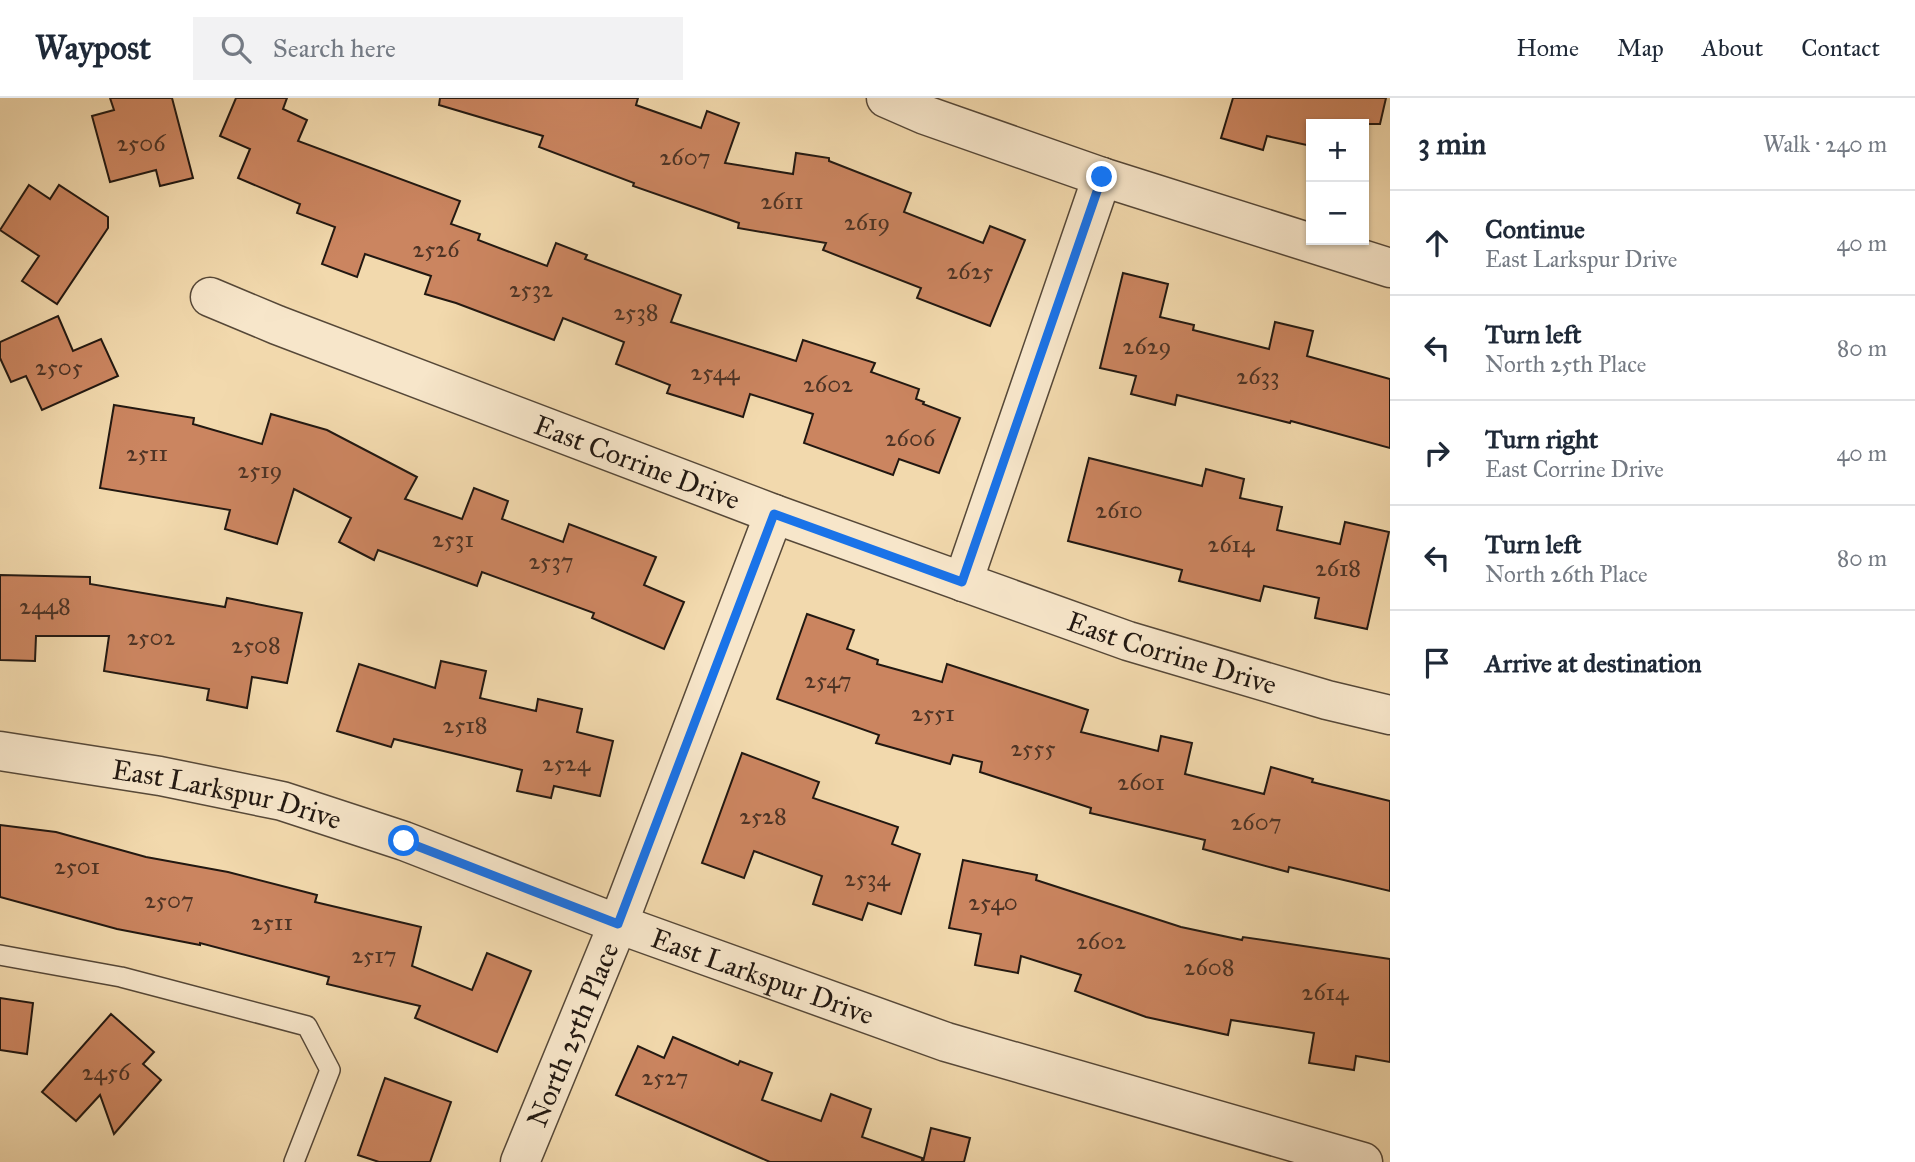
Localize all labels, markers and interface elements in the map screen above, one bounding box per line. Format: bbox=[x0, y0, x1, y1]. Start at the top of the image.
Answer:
search box bbox=[193, 17, 683, 80]
text: Waypost bbox=[35, 28, 151, 68]
icon: search bbox=[217, 29, 255, 67]
text: Search here bbox=[273, 32, 396, 64]
text: Home bbox=[1516, 33, 1579, 63]
text: Map bbox=[1617, 33, 1664, 63]
text: About bbox=[1702, 33, 1763, 63]
text: Contact bbox=[1801, 33, 1880, 63]
map controls bbox=[1306, 119, 1369, 245]
button: + bbox=[1306, 119, 1369, 182]
text: 3 min bbox=[1418, 126, 1486, 162]
house number: 2506 bbox=[116, 128, 166, 158]
text: Walk · 240 m bbox=[1763, 130, 1887, 158]
house number: 2607 bbox=[660, 142, 710, 172]
route end bbox=[1086, 161, 1117, 192]
button: − bbox=[1306, 182, 1369, 245]
house number: 2611 bbox=[761, 186, 803, 216]
house number: 2619 bbox=[844, 207, 890, 237]
text: Continue bbox=[1485, 213, 1585, 245]
icon: ahead bbox=[1418, 224, 1456, 262]
text: 40 m bbox=[1837, 229, 1887, 257]
house number: 2526 bbox=[413, 234, 460, 264]
text: East Larkspur Drive bbox=[1485, 245, 1677, 273]
house number: 2625 bbox=[947, 256, 993, 286]
house number: 2532 bbox=[509, 274, 553, 304]
house number: 2538 bbox=[613, 297, 659, 327]
text: Turn left bbox=[1485, 318, 1581, 350]
icon: left bbox=[1418, 329, 1456, 367]
house number: 2629 bbox=[1123, 331, 1171, 361]
text: 80 m bbox=[1837, 334, 1887, 362]
text: North 25th Place bbox=[1485, 350, 1646, 378]
house number: 2505 bbox=[35, 352, 83, 382]
house number: 2544 bbox=[691, 357, 740, 387]
house number: 2633 bbox=[1236, 361, 1280, 391]
house number: 2602 bbox=[803, 369, 853, 399]
street label: East Corrine Drive bbox=[529, 407, 745, 517]
house number: 2606 bbox=[885, 423, 936, 453]
text: Turn right bbox=[1485, 423, 1598, 455]
icon: right bbox=[1418, 434, 1456, 472]
house number: 2511 bbox=[126, 438, 168, 468]
text: 40 m bbox=[1837, 439, 1887, 467]
house number: 2519 bbox=[237, 455, 283, 485]
text: East Corrine Drive bbox=[1485, 455, 1664, 483]
house number: 2610 bbox=[1095, 495, 1143, 525]
house number: 2531 bbox=[432, 524, 474, 554]
text: Turn left bbox=[1485, 528, 1581, 560]
house number: 2614 bbox=[1208, 529, 1255, 559]
icon: left bbox=[1418, 539, 1456, 577]
text: 80 m bbox=[1837, 544, 1887, 572]
house number: 2537 bbox=[528, 546, 574, 576]
house number: 2618 bbox=[1315, 553, 1361, 583]
text: North 26th Place bbox=[1485, 560, 1648, 588]
house number: 2448 bbox=[19, 591, 71, 621]
street label: East Corrine Drive bbox=[1063, 603, 1281, 702]
house number: 2502 bbox=[127, 622, 175, 652]
house number: 2508 bbox=[231, 630, 281, 660]
icon: arrive bbox=[1418, 644, 1456, 682]
text: Arrive at destination bbox=[1485, 647, 1702, 679]
house number: 2547 bbox=[804, 665, 852, 695]
house number: 2551 bbox=[911, 698, 955, 728]
house number: 2518 bbox=[442, 710, 488, 740]
house number: 2555 bbox=[1010, 733, 1056, 763]
house number: 2524 bbox=[542, 748, 591, 778]
street label: East Larkspur Drive bbox=[110, 751, 346, 837]
house number: 2601 bbox=[1117, 767, 1165, 797]
house number: 2528 bbox=[739, 801, 787, 831]
house number: 2607 bbox=[1231, 807, 1281, 837]
route start bbox=[388, 825, 419, 856]
house number: 2501 bbox=[54, 851, 100, 881]
house number: 2534 bbox=[844, 863, 891, 893]
house number: 2507 bbox=[144, 885, 194, 915]
house number: 2540 bbox=[968, 887, 1018, 917]
house number: 2511 bbox=[251, 907, 293, 937]
street label: East Larkspur Drive bbox=[646, 920, 879, 1032]
house number: 2602 bbox=[1076, 926, 1126, 956]
street label: North 25th Place bbox=[519, 937, 626, 1132]
house number: 2517 bbox=[351, 940, 397, 970]
house number: 2608 bbox=[1184, 952, 1234, 982]
house number: 2614 bbox=[1302, 977, 1349, 1007]
house number: 2456 bbox=[82, 1057, 131, 1087]
house number: 2527 bbox=[642, 1062, 688, 1092]

